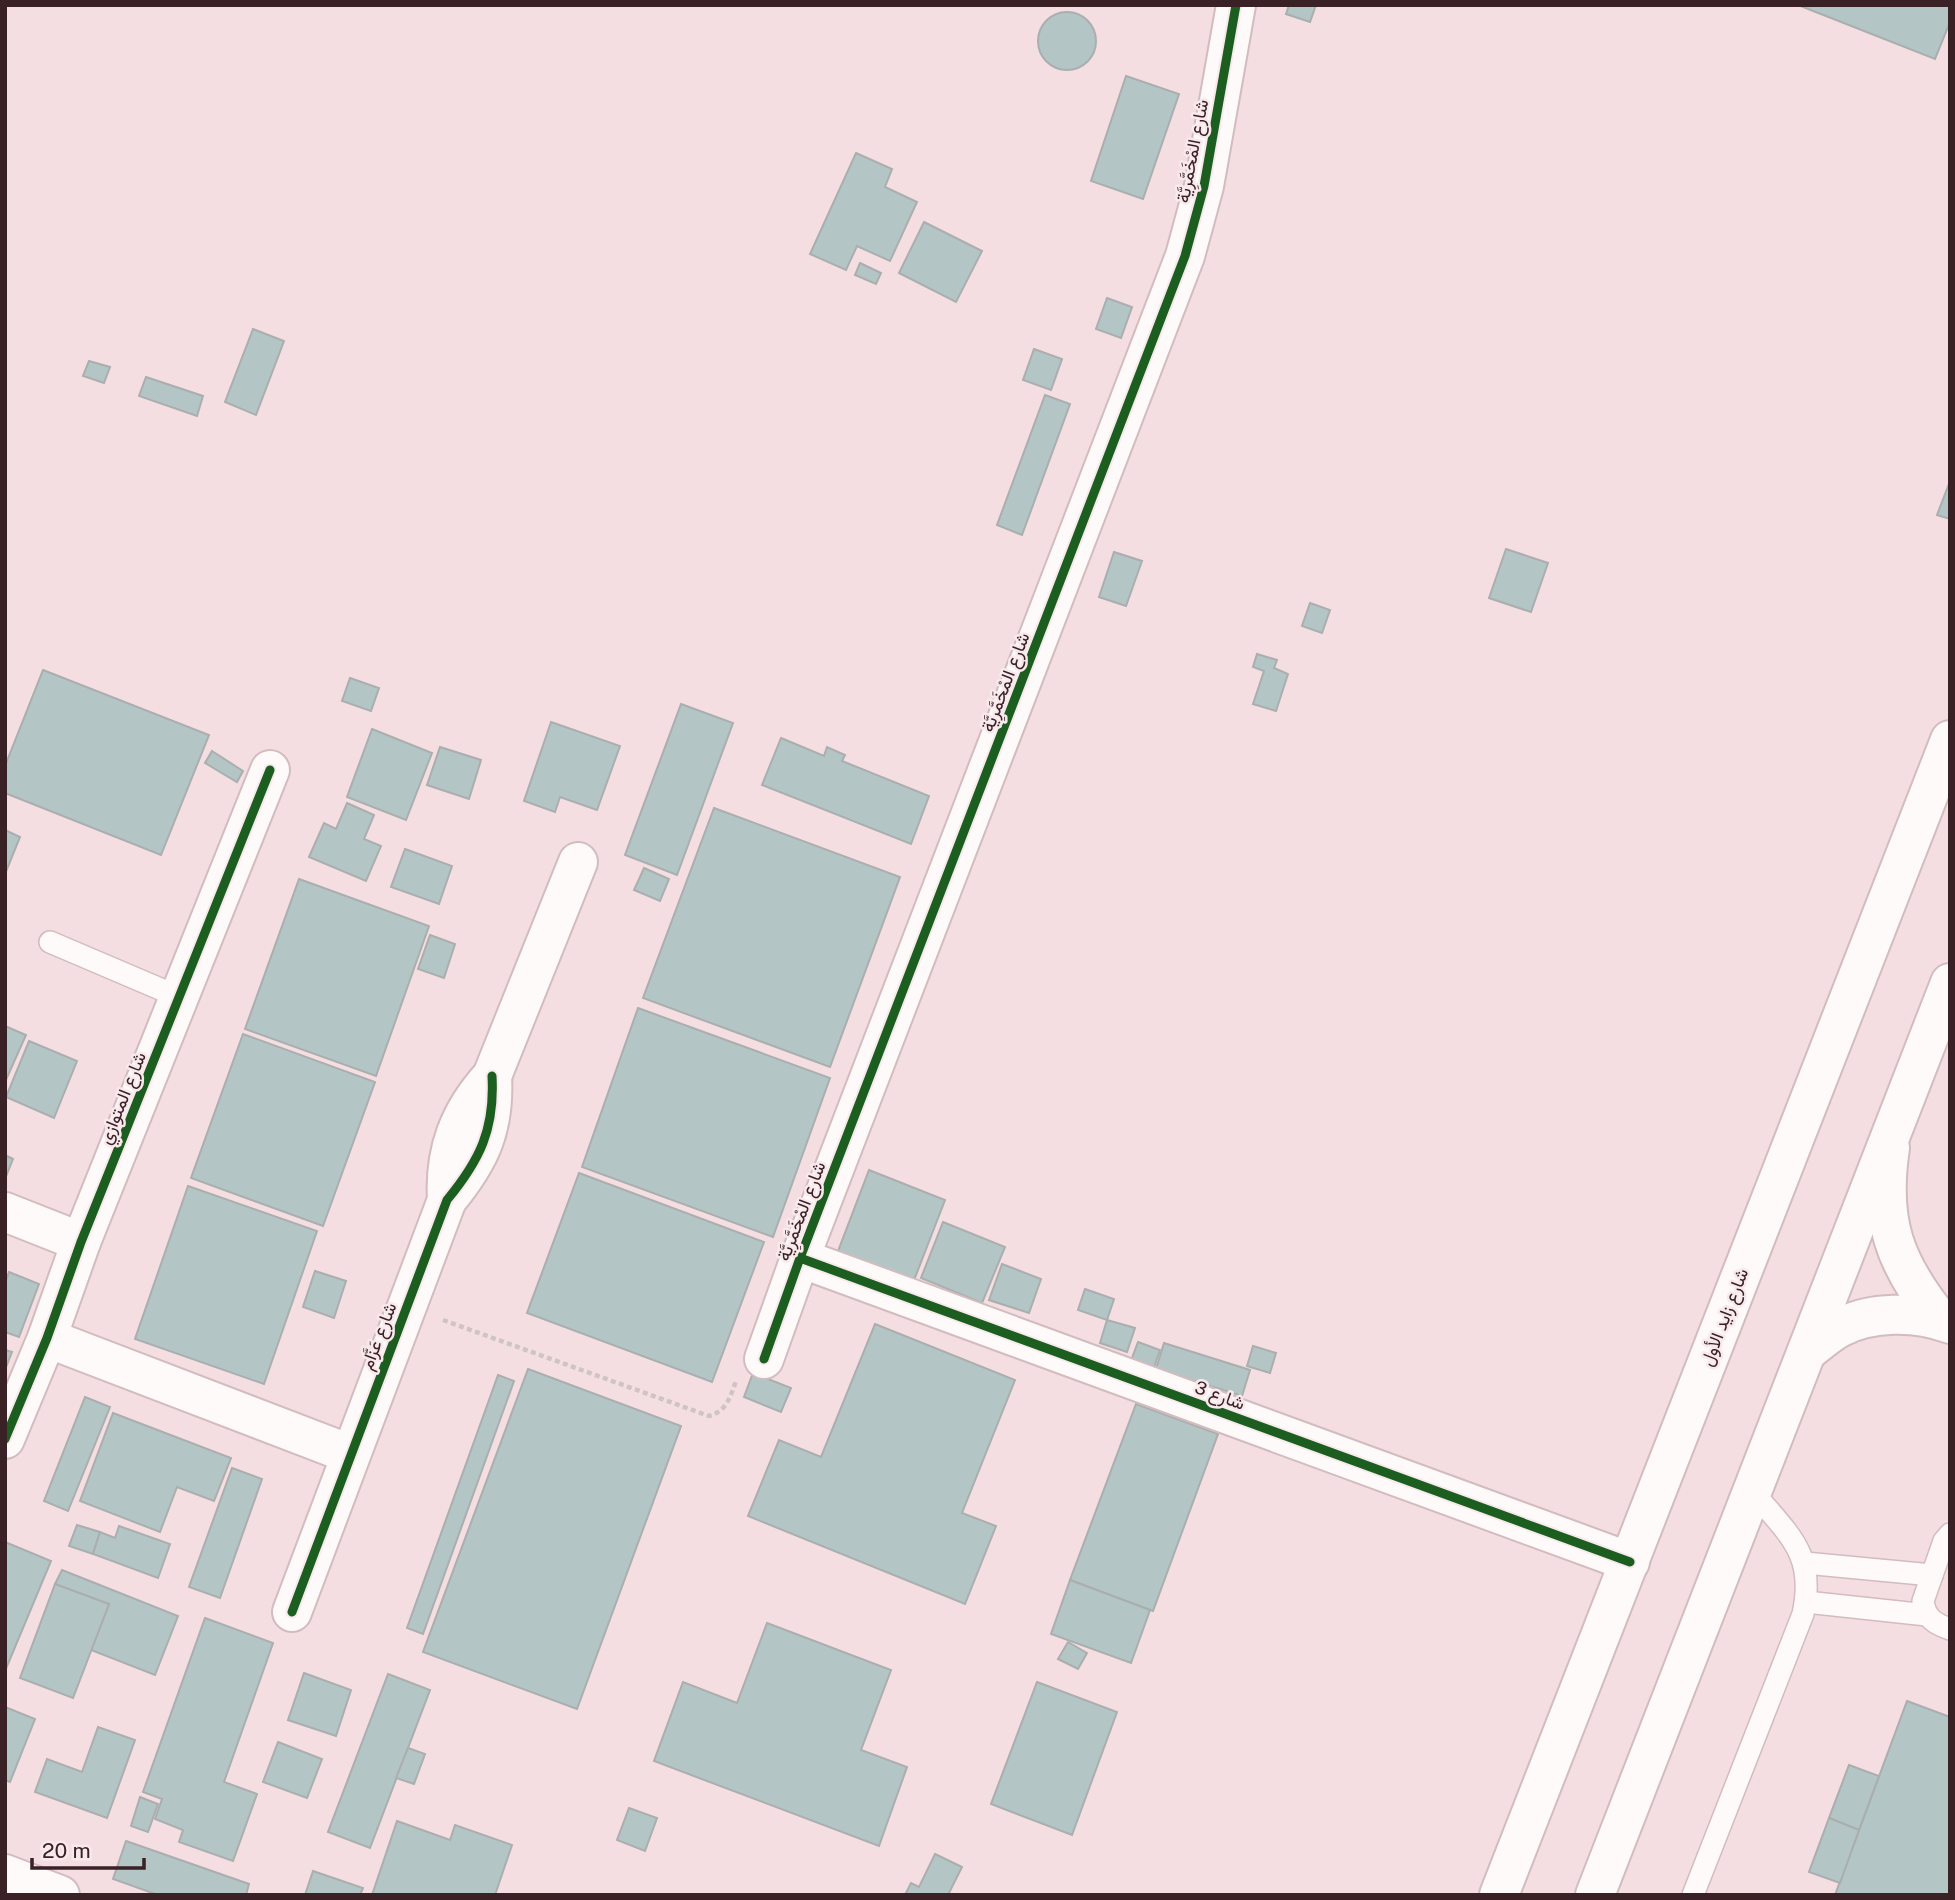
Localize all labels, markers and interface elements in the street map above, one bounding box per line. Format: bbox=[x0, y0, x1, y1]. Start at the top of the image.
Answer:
street label: شارع المْخَمَّرِيَّة bbox=[1172, 98, 1216, 205]
street label: شارع المْخَمَّرِيَّة bbox=[976, 629, 1038, 736]
street label: شارع المتوازي bbox=[94, 1049, 155, 1149]
street label: شارع المْخَمَّرِيَّة bbox=[772, 1158, 834, 1265]
street label: شارع زايد الأول bbox=[1696, 1265, 1754, 1370]
street label: شارع عَزَّام bbox=[356, 1299, 402, 1373]
street label: شارع 3 bbox=[1191, 1376, 1248, 1416]
scale bar bbox=[32, 1826, 144, 1870]
text: 20 m bbox=[42, 1838, 91, 1863]

